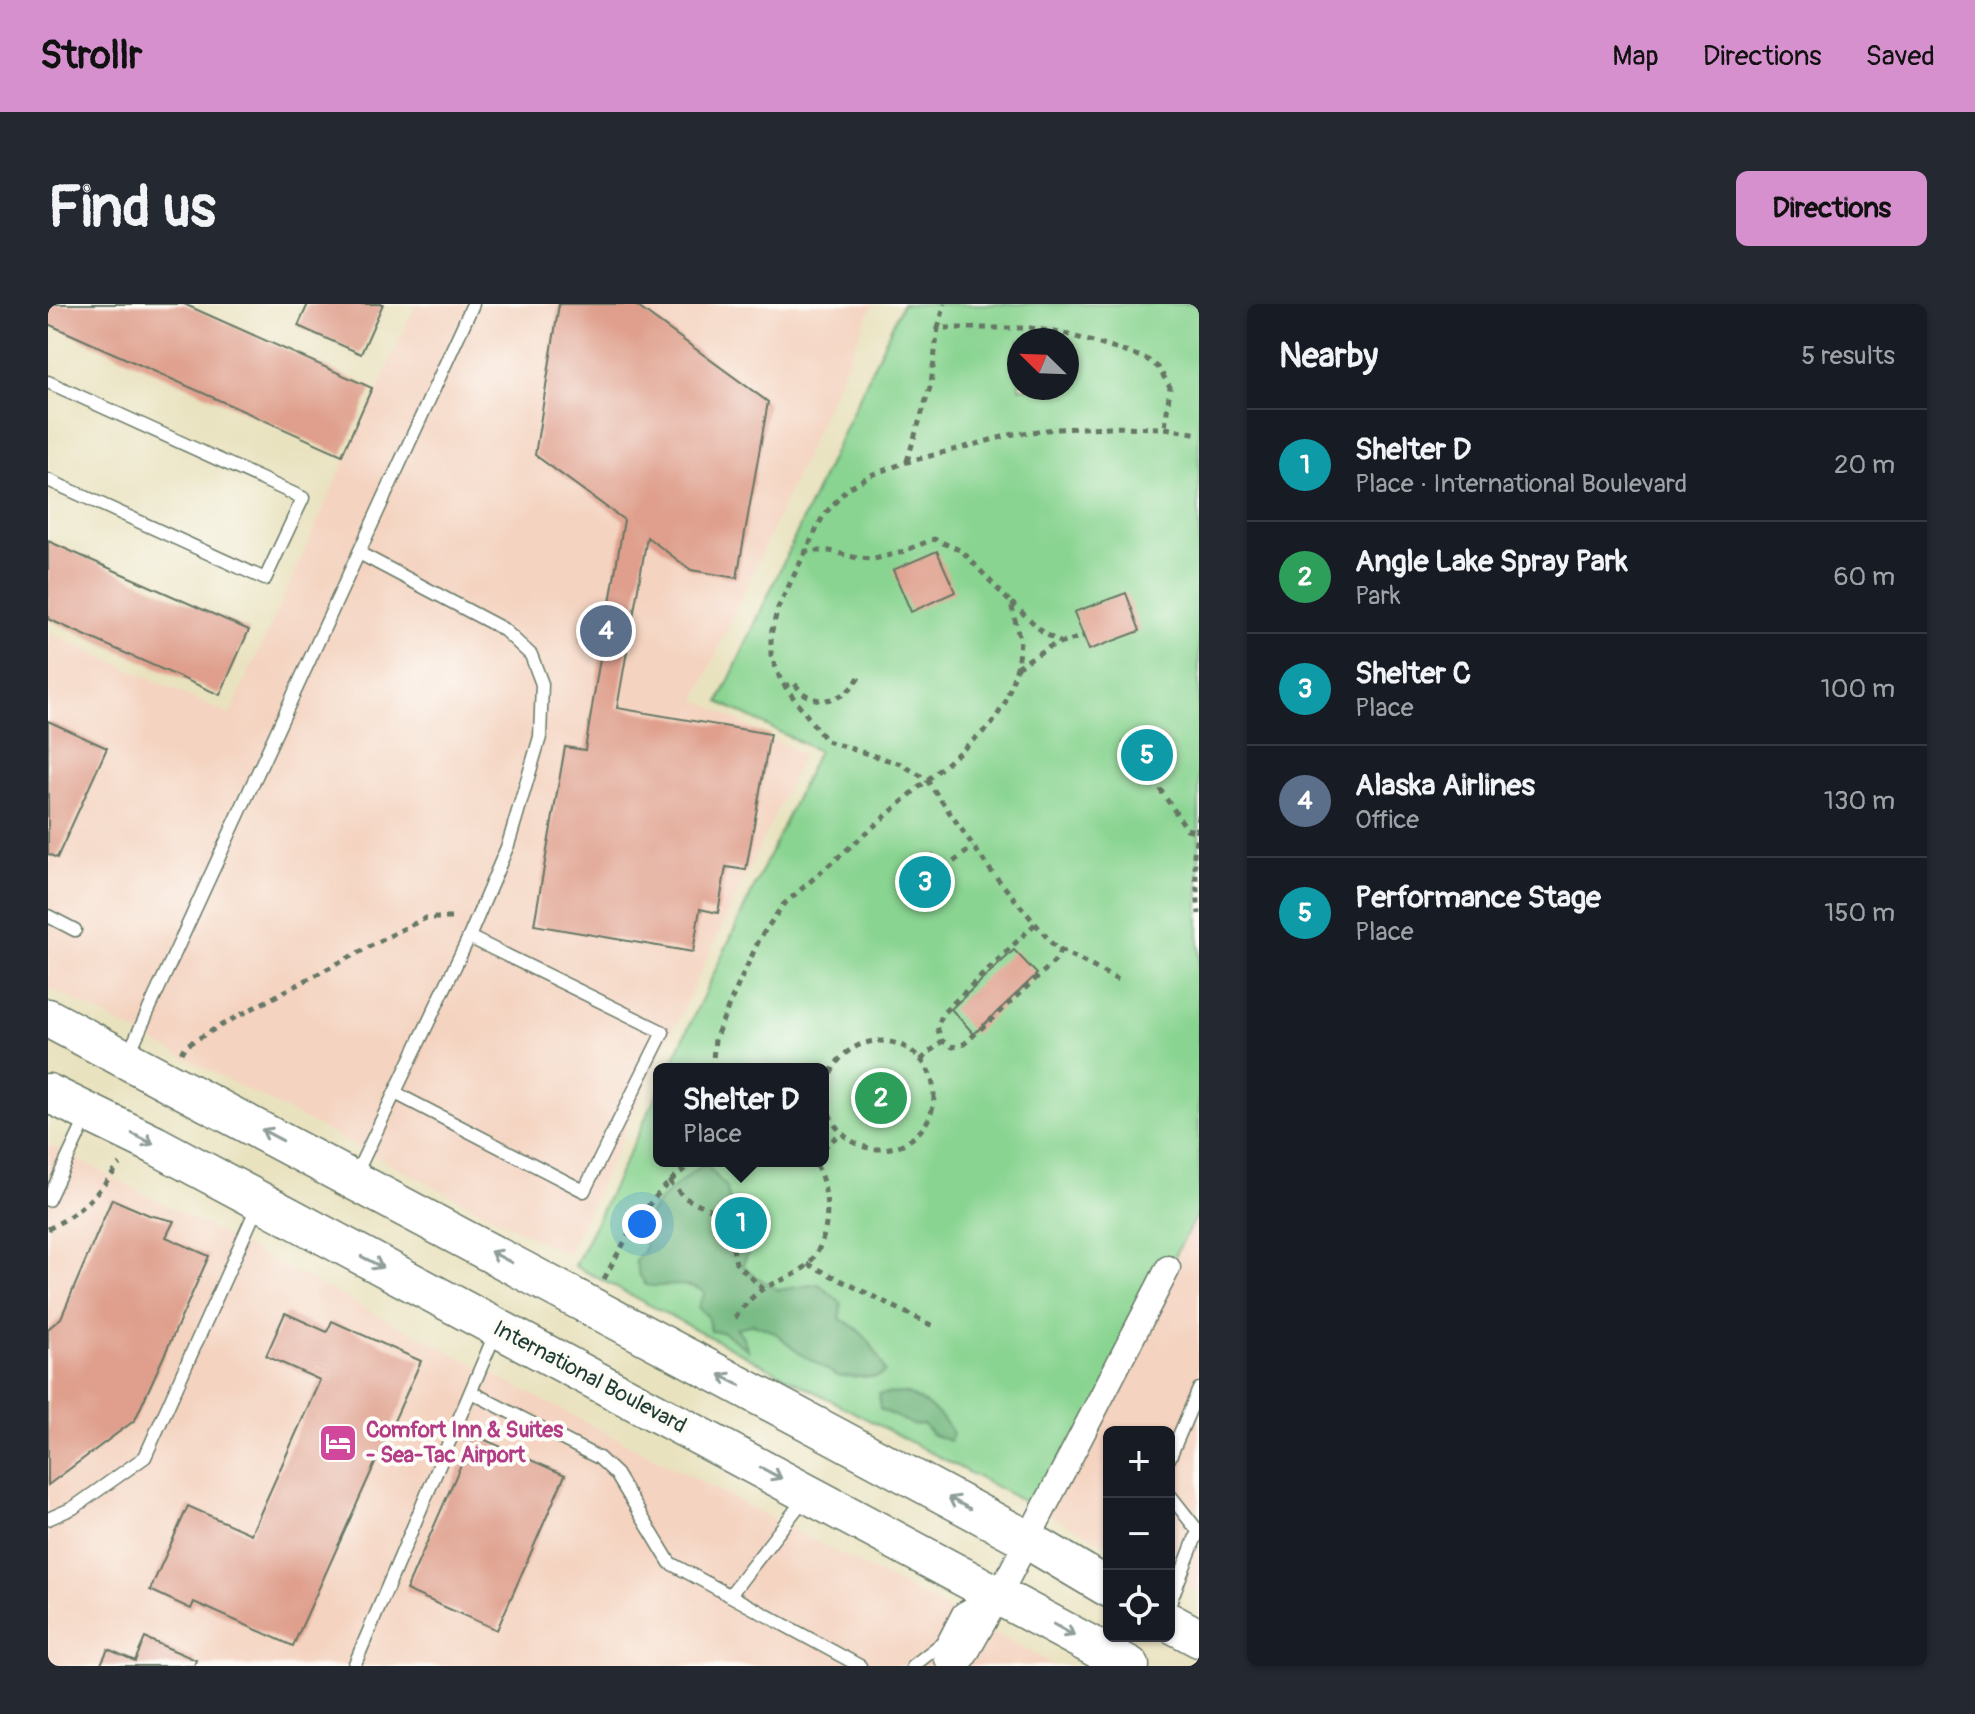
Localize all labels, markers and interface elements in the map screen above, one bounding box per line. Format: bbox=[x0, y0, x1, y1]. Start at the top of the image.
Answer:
text: Strollr bbox=[40, 32, 142, 80]
text: Map bbox=[1612, 39, 1659, 74]
text: Directions bbox=[1703, 39, 1822, 74]
text: Saved bbox=[1866, 39, 1935, 74]
button: Directions bbox=[1736, 171, 1927, 246]
text: Find us bbox=[48, 174, 216, 243]
north arrow bbox=[1007, 328, 1079, 400]
text: Nearby bbox=[1279, 335, 1378, 378]
text: 5 results bbox=[1801, 340, 1895, 372]
text: Shelter D bbox=[1355, 431, 1471, 468]
text: 1 bbox=[1300, 449, 1310, 481]
text: 20 m bbox=[1834, 449, 1895, 481]
text: Place · International Boulevard bbox=[1355, 468, 1687, 500]
text: Angle Lake Spray Park bbox=[1355, 543, 1628, 580]
text: 2 bbox=[1298, 561, 1312, 593]
text: 60 m bbox=[1833, 561, 1895, 593]
text: Park bbox=[1355, 580, 1401, 612]
pin: 4 bbox=[580, 601, 632, 661]
text: Shelter C bbox=[1355, 655, 1471, 692]
text: 3 bbox=[1298, 673, 1312, 705]
text: 100 m bbox=[1821, 673, 1895, 705]
text: Place bbox=[1355, 692, 1414, 724]
pin: 5 bbox=[1121, 725, 1173, 785]
text: Alaska Airlines bbox=[1355, 767, 1535, 804]
text: 4 bbox=[1297, 785, 1313, 817]
text: 130 m bbox=[1824, 785, 1895, 817]
text: Office bbox=[1355, 804, 1419, 836]
pin: 3 bbox=[899, 852, 951, 912]
text: Performance Stage bbox=[1355, 879, 1601, 916]
text: 5 bbox=[1298, 897, 1312, 929]
text: 150 m bbox=[1824, 897, 1895, 929]
text: Place bbox=[1355, 916, 1414, 948]
popup bbox=[653, 1063, 829, 1167]
pin: 2 bbox=[855, 1068, 907, 1128]
text: Shelter D bbox=[683, 1081, 799, 1118]
text: Place bbox=[683, 1118, 741, 1150]
one-way arrow bbox=[260, 1126, 284, 1142]
one-way arrow bbox=[131, 1132, 155, 1147]
pin: 1 bbox=[715, 1193, 767, 1253]
your location bbox=[622, 1204, 662, 1244]
one-way arrow bbox=[489, 1249, 513, 1265]
one-way arrow bbox=[360, 1254, 384, 1270]
street label: International Boulevard bbox=[489, 1314, 691, 1440]
one-way arrow bbox=[719, 1371, 742, 1387]
place label: Comfort Inn & Suites - Sea-Tac Airport bbox=[366, 1416, 563, 1469]
hotel icon: Comfort Inn & Suites - Sea-Tac Airport bbox=[317, 1422, 359, 1464]
map controls bbox=[1103, 1426, 1175, 1642]
button: + bbox=[1103, 1426, 1175, 1498]
one-way arrow bbox=[758, 1465, 782, 1481]
one-way arrow bbox=[948, 1495, 971, 1511]
button: − bbox=[1103, 1498, 1175, 1570]
button: locate bbox=[1103, 1570, 1175, 1642]
one-way arrow bbox=[1052, 1623, 1076, 1639]

